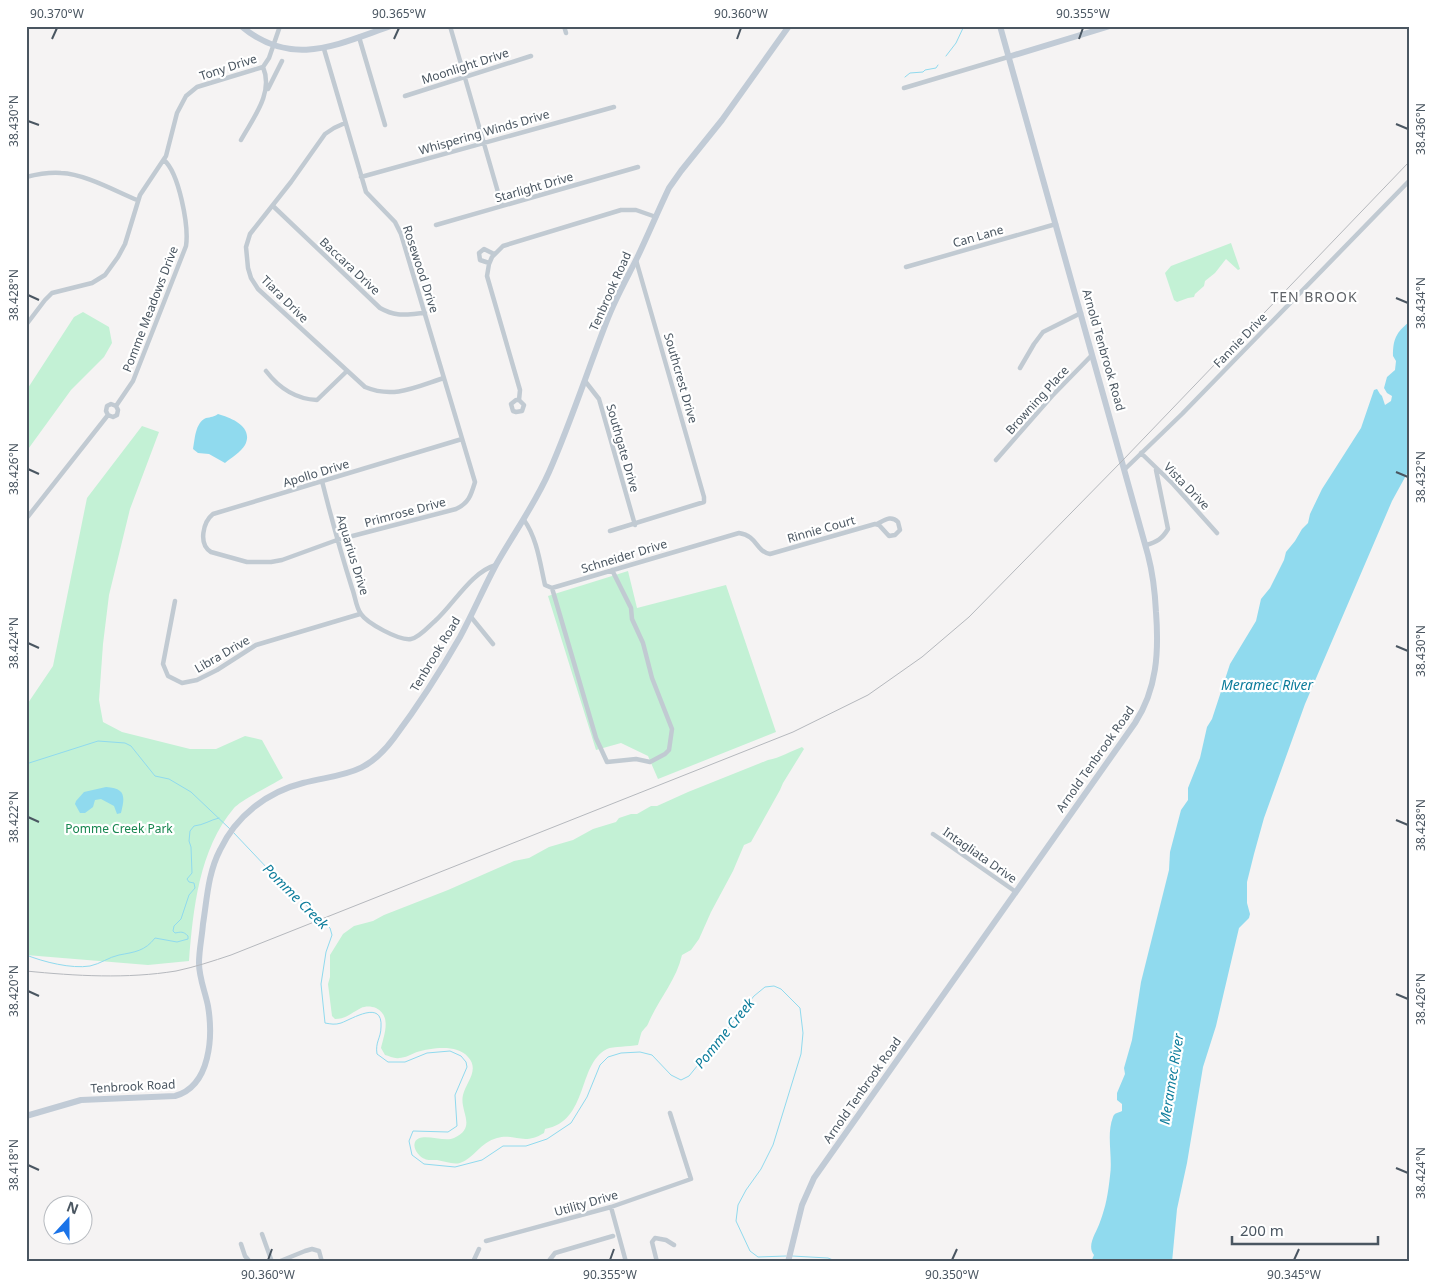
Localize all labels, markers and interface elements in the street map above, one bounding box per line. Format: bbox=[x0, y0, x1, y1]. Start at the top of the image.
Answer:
text: 90.370°W bbox=[30, 5, 84, 22]
text: 90.365°W bbox=[372, 5, 426, 22]
text: 90.360°W bbox=[714, 5, 768, 22]
text: 90.355°W bbox=[1056, 5, 1110, 22]
street label: Moonlight Drive bbox=[419, 44, 511, 88]
street label: Tony Drive bbox=[197, 50, 259, 84]
text: 38.430°N bbox=[5, 95, 22, 147]
text: 38.436°N bbox=[1412, 103, 1429, 155]
street label: Whispering Winds Drive bbox=[417, 105, 552, 159]
street label: Starlight Drive bbox=[493, 168, 575, 206]
street label: Can Lane bbox=[951, 221, 1006, 251]
street label: Rosewood Drive bbox=[399, 223, 443, 315]
street label: Baccara Drive bbox=[316, 234, 384, 299]
street label: Pomme Meadows Drive bbox=[118, 243, 182, 374]
street label: Tenbrook Road bbox=[585, 249, 635, 333]
text: 38.428°N bbox=[5, 269, 22, 321]
street label: Tiara Drive bbox=[258, 272, 313, 327]
text: 38.434°N bbox=[1412, 277, 1429, 329]
street label: Arnold Tenbrook Road bbox=[1078, 287, 1130, 413]
district label: TEN BROOK bbox=[1270, 287, 1358, 306]
street label: Fannie Drive bbox=[1209, 309, 1271, 371]
street label: Southcrest Drive bbox=[660, 331, 702, 425]
street label: Browning Place bbox=[1002, 362, 1073, 438]
street label: Southgate Drive bbox=[602, 402, 644, 494]
text: 38.426°N bbox=[5, 443, 22, 495]
text: 38.432°N bbox=[1412, 451, 1429, 503]
street label: Apollo Drive bbox=[281, 455, 351, 491]
street label: Vista Drive bbox=[1160, 459, 1214, 514]
street label: Primrose Drive bbox=[362, 493, 448, 531]
street label: Rinnie Court bbox=[785, 511, 858, 547]
street label: Aquarius Drive bbox=[333, 513, 373, 597]
street label: Schneider Drive bbox=[579, 535, 669, 577]
street label: Tenbrook Road bbox=[406, 613, 464, 695]
text: 38.424°N bbox=[5, 617, 22, 669]
text: 38.430°N bbox=[1412, 625, 1429, 677]
street label: Libra Drive bbox=[191, 631, 253, 677]
water label: Meramec River bbox=[1221, 675, 1313, 694]
street label: Arnold Tenbrook Road bbox=[1052, 703, 1138, 815]
text: 38.422°N bbox=[5, 791, 22, 843]
text: 38.428°N bbox=[1412, 799, 1429, 851]
park label: Pomme Creek Park bbox=[65, 820, 173, 837]
street label: Intagliata Drive bbox=[940, 823, 1021, 887]
water label: Pomme Creek bbox=[259, 859, 334, 934]
text: 38.420°N bbox=[5, 965, 22, 1017]
text: 38.426°N bbox=[1412, 973, 1429, 1025]
water label: Pomme Creek bbox=[690, 993, 759, 1072]
water label: Meramec River bbox=[1154, 1032, 1188, 1126]
street label: Arnold Tenbrook Road bbox=[819, 1034, 905, 1146]
street label: Tenbrook Road bbox=[90, 1075, 176, 1097]
text: 38.418°N bbox=[5, 1139, 22, 1191]
text: 38.424°N bbox=[1412, 1147, 1429, 1199]
street label: Utility Drive bbox=[552, 1186, 620, 1220]
north arrow bbox=[42, 1196, 92, 1246]
text: N bbox=[64, 1196, 82, 1218]
scale bar bbox=[1232, 1213, 1379, 1245]
text: 200 m bbox=[1240, 1220, 1284, 1240]
text: 90.360°W bbox=[241, 1266, 295, 1283]
text: 90.355°W bbox=[583, 1266, 637, 1283]
text: 90.350°W bbox=[925, 1266, 979, 1283]
text: 90.345°W bbox=[1267, 1266, 1321, 1283]

